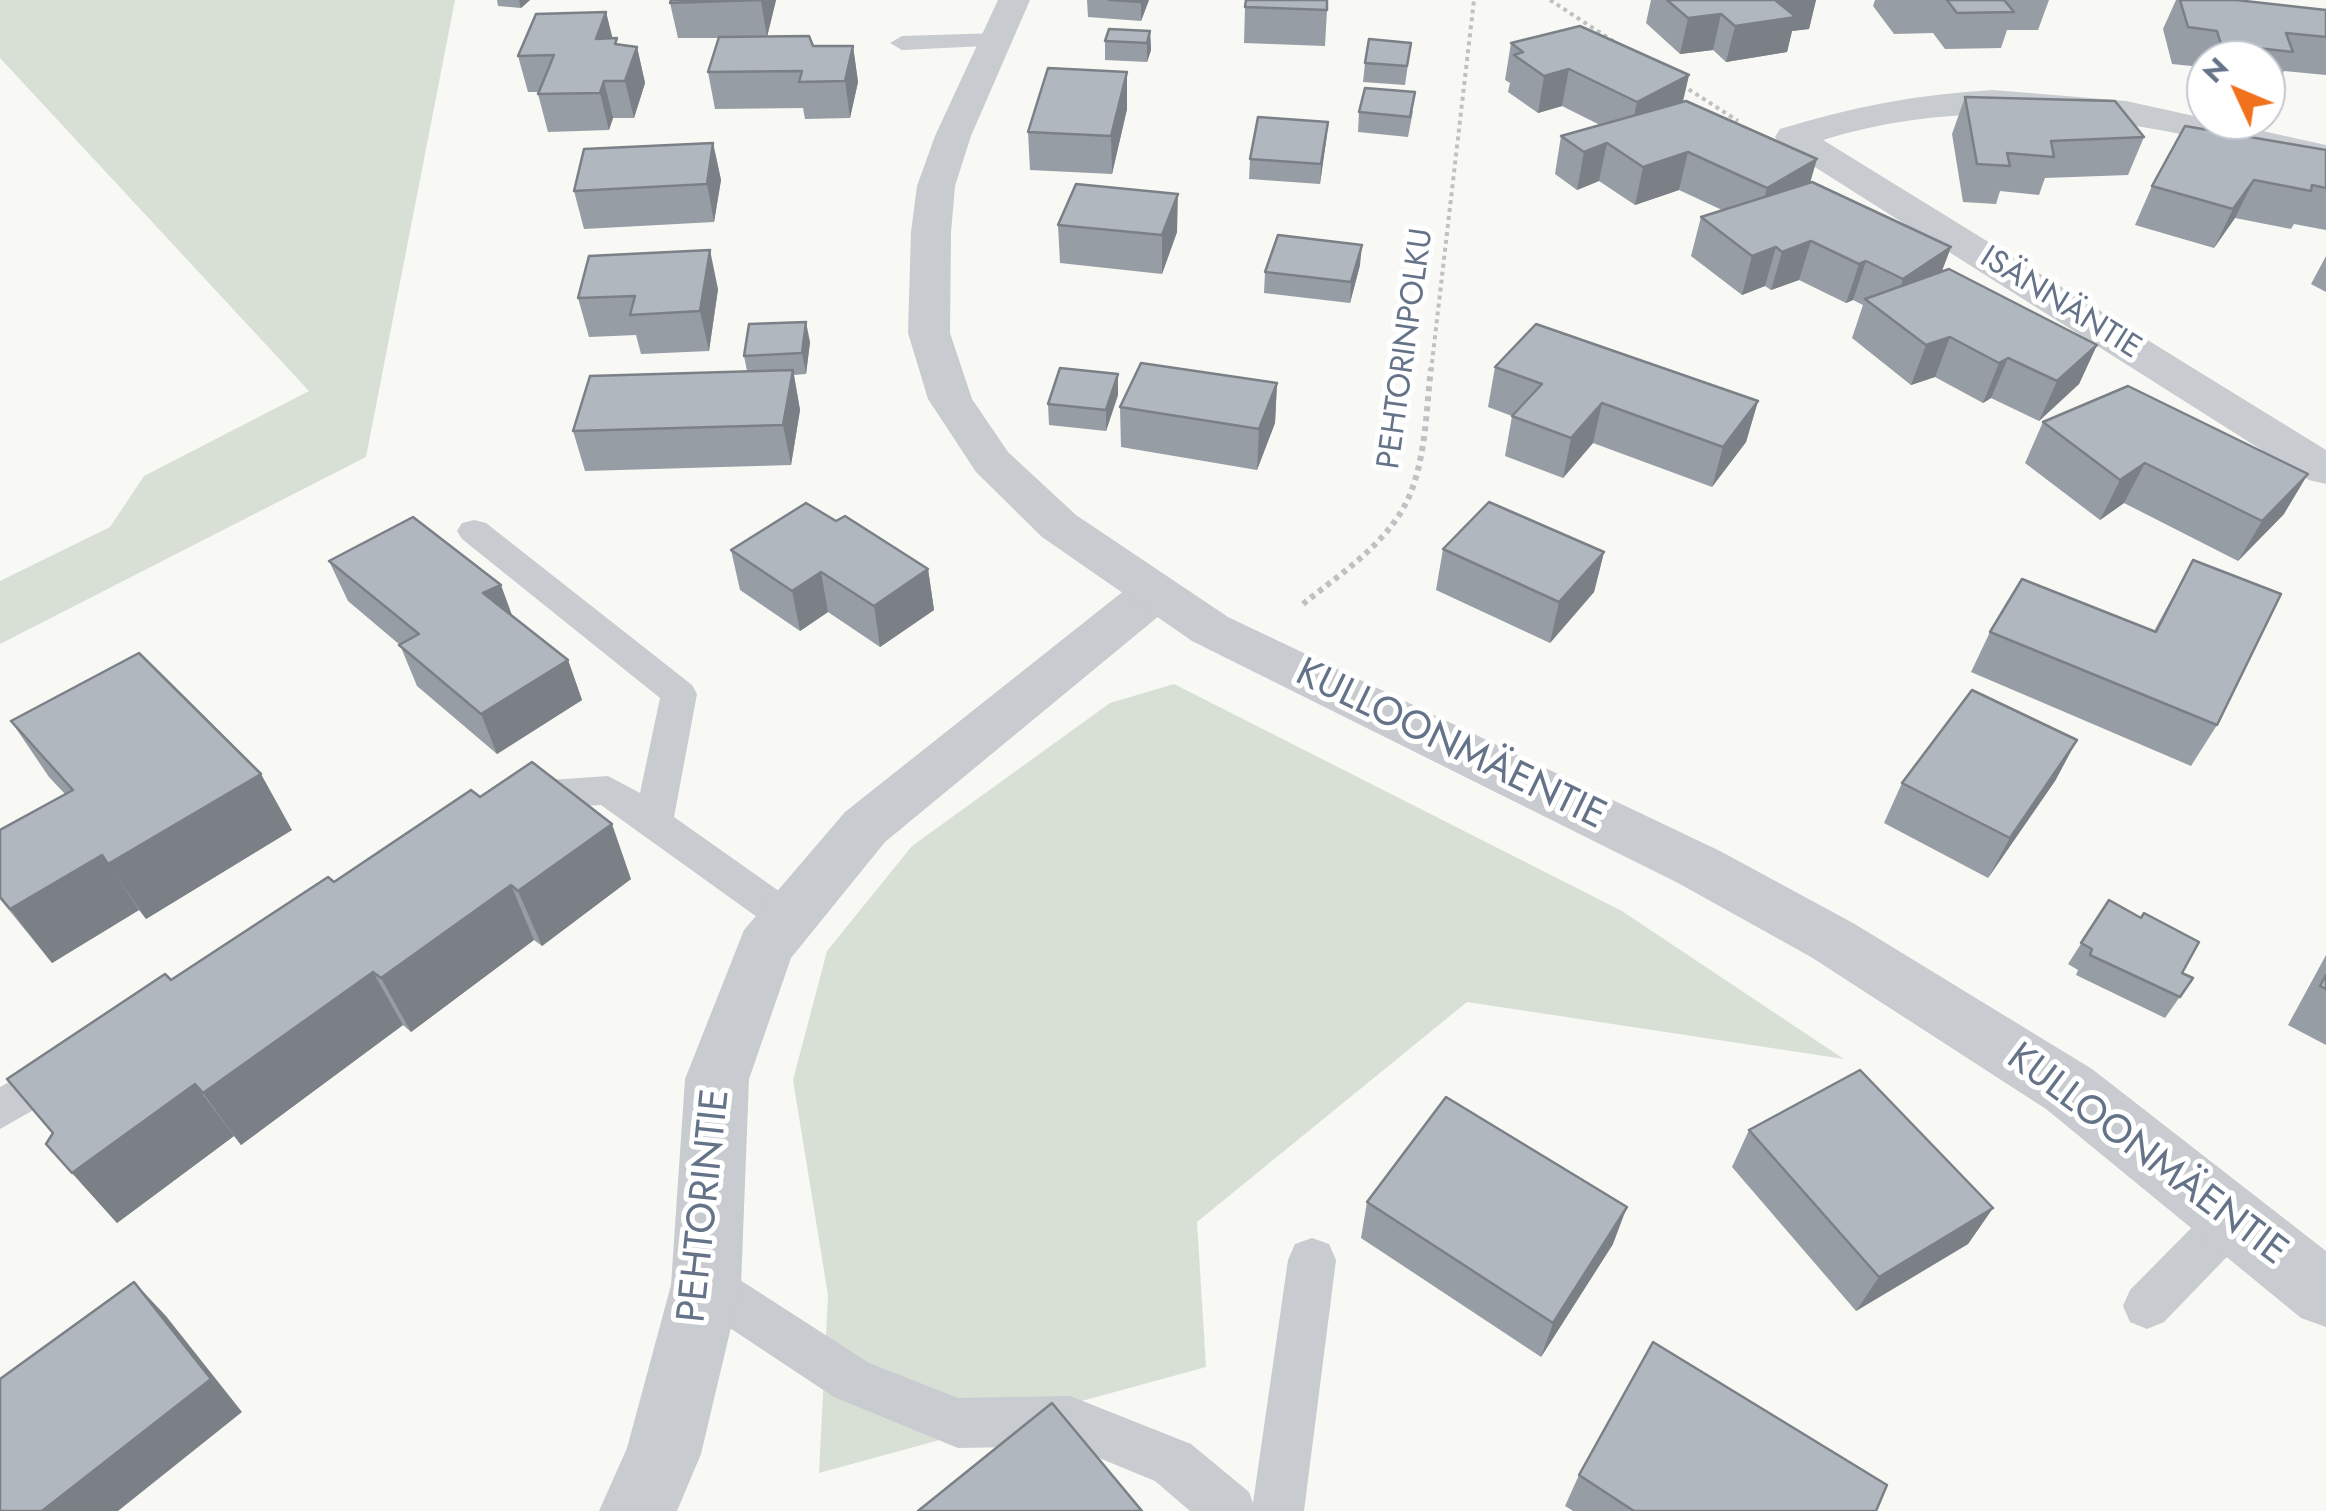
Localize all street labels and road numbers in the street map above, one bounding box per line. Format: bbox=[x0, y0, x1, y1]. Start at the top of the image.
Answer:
street label: PEHTORINPOLKU bbox=[1371, 226, 1443, 472]
street label: ISÄNNÄNTIE bbox=[1973, 239, 2147, 369]
street label: KULLOONMÄENTIE bbox=[1287, 650, 1613, 842]
street label: KULLOONMÄENTIE bbox=[1996, 1035, 2296, 1277]
street label: PEHTORINTIE bbox=[670, 1087, 742, 1325]

